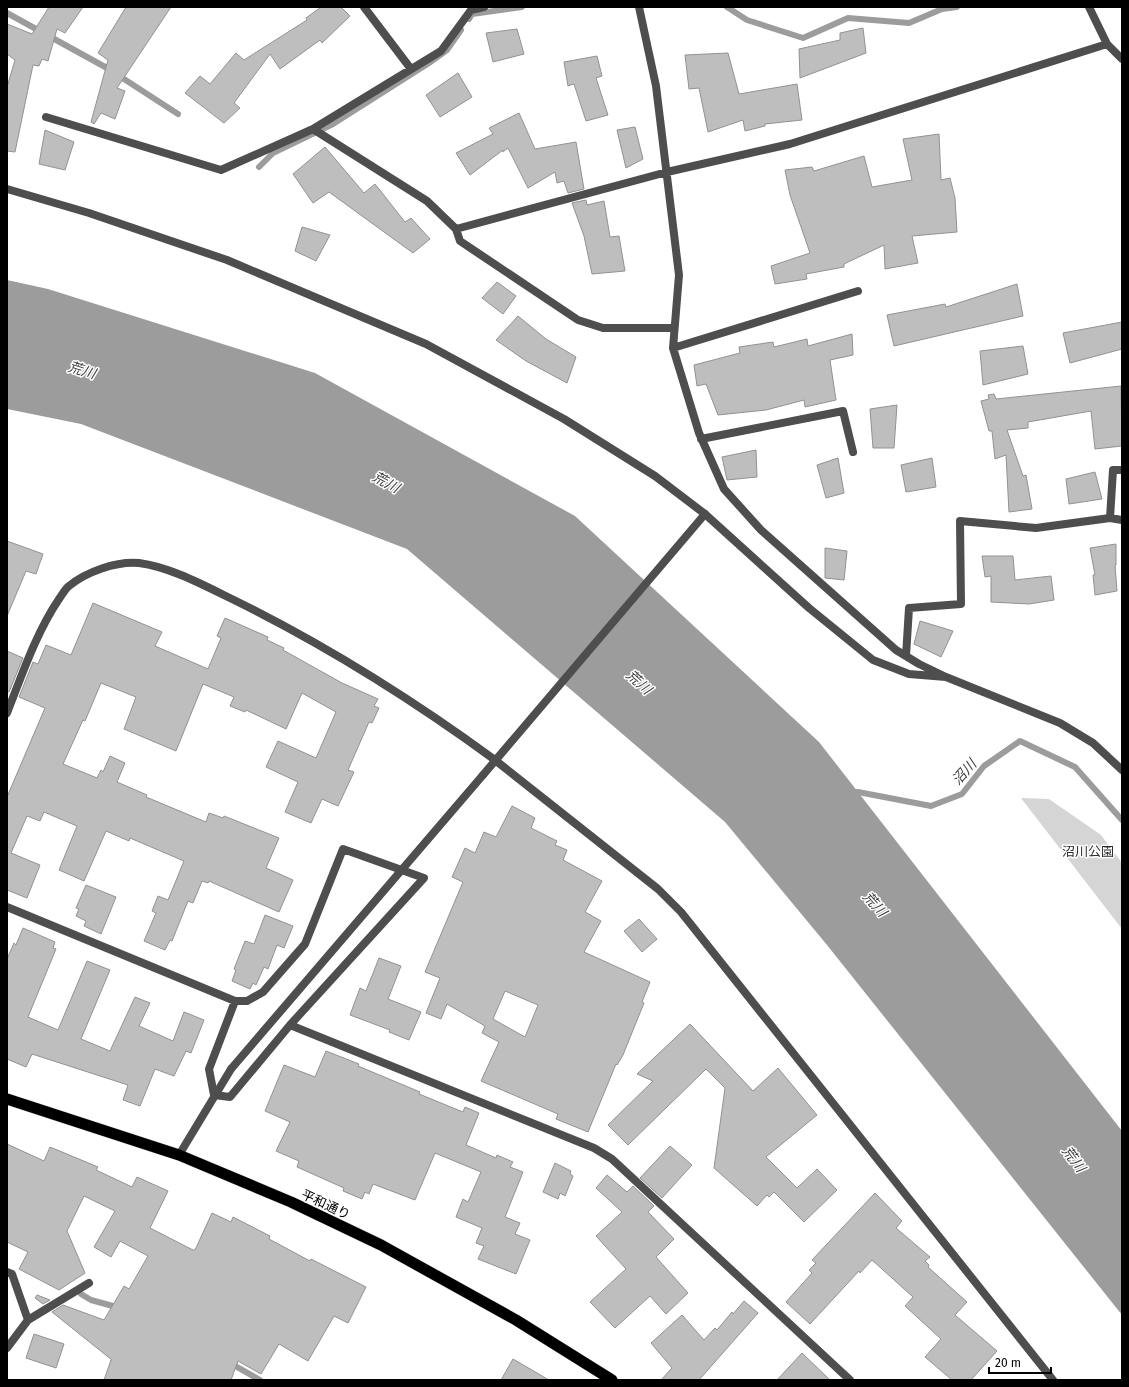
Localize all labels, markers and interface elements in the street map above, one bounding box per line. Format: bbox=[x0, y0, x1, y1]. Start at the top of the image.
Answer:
water label: 荒川 bbox=[66, 358, 100, 383]
water label: 荒川 bbox=[369, 468, 404, 497]
water label: 荒川 bbox=[623, 667, 656, 699]
water label: 沼川 bbox=[949, 755, 981, 788]
park label: 沼川公園 bbox=[1062, 844, 1114, 859]
water label: 荒川 bbox=[859, 888, 892, 922]
water label: 荒川 bbox=[1058, 1143, 1090, 1177]
street label: 平和通り bbox=[299, 1187, 353, 1222]
scale bar bbox=[989, 1349, 1051, 1375]
text: 20 m bbox=[995, 1356, 1021, 1370]

